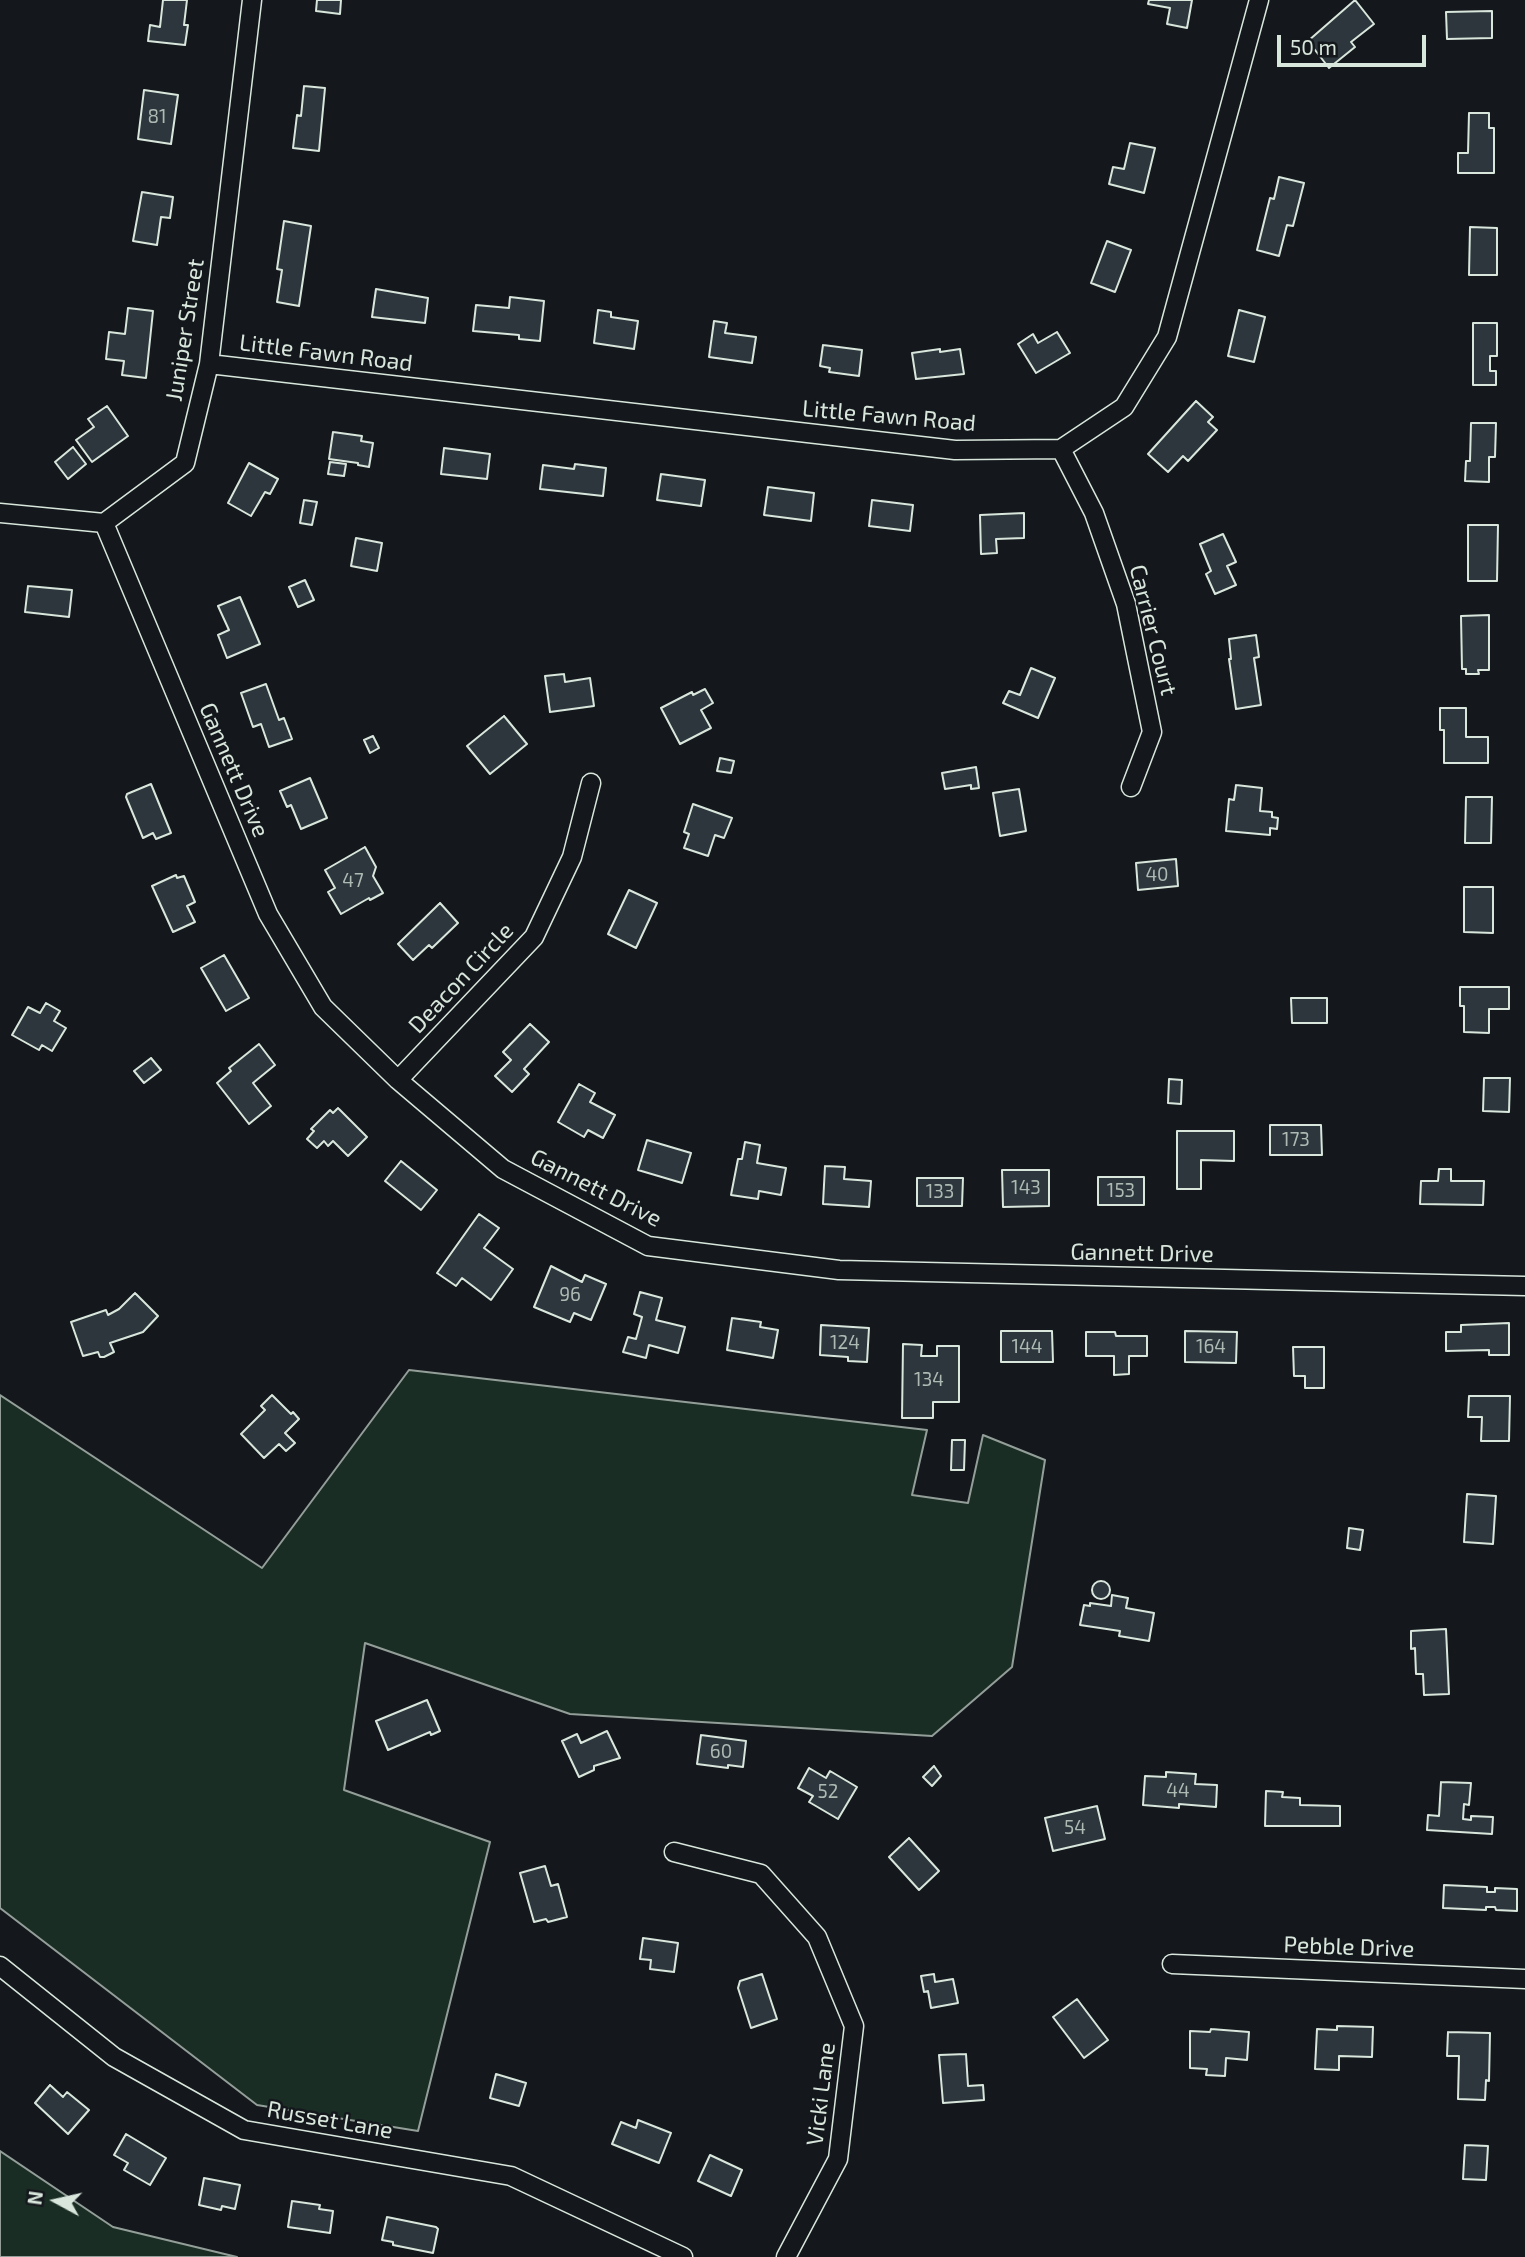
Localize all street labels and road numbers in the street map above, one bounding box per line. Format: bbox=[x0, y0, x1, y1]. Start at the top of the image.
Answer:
street label: Juniper Street bbox=[160, 257, 210, 403]
street label: Little Fawn Road bbox=[238, 329, 414, 377]
street label: Little Fawn Road bbox=[801, 395, 977, 437]
street label: Carrier Court bbox=[1123, 562, 1183, 698]
street label: Gannett Drive bbox=[193, 699, 275, 841]
street label: Deacon Circle bbox=[403, 917, 519, 1039]
street label: Gannett Drive bbox=[526, 1143, 666, 1233]
street label: Gannett Drive bbox=[1070, 1238, 1214, 1268]
street label: Pebble Drive bbox=[1283, 1931, 1415, 1963]
street label: Vicki Lane bbox=[801, 2041, 841, 2147]
street label: Russet Lane bbox=[265, 2095, 395, 2145]

